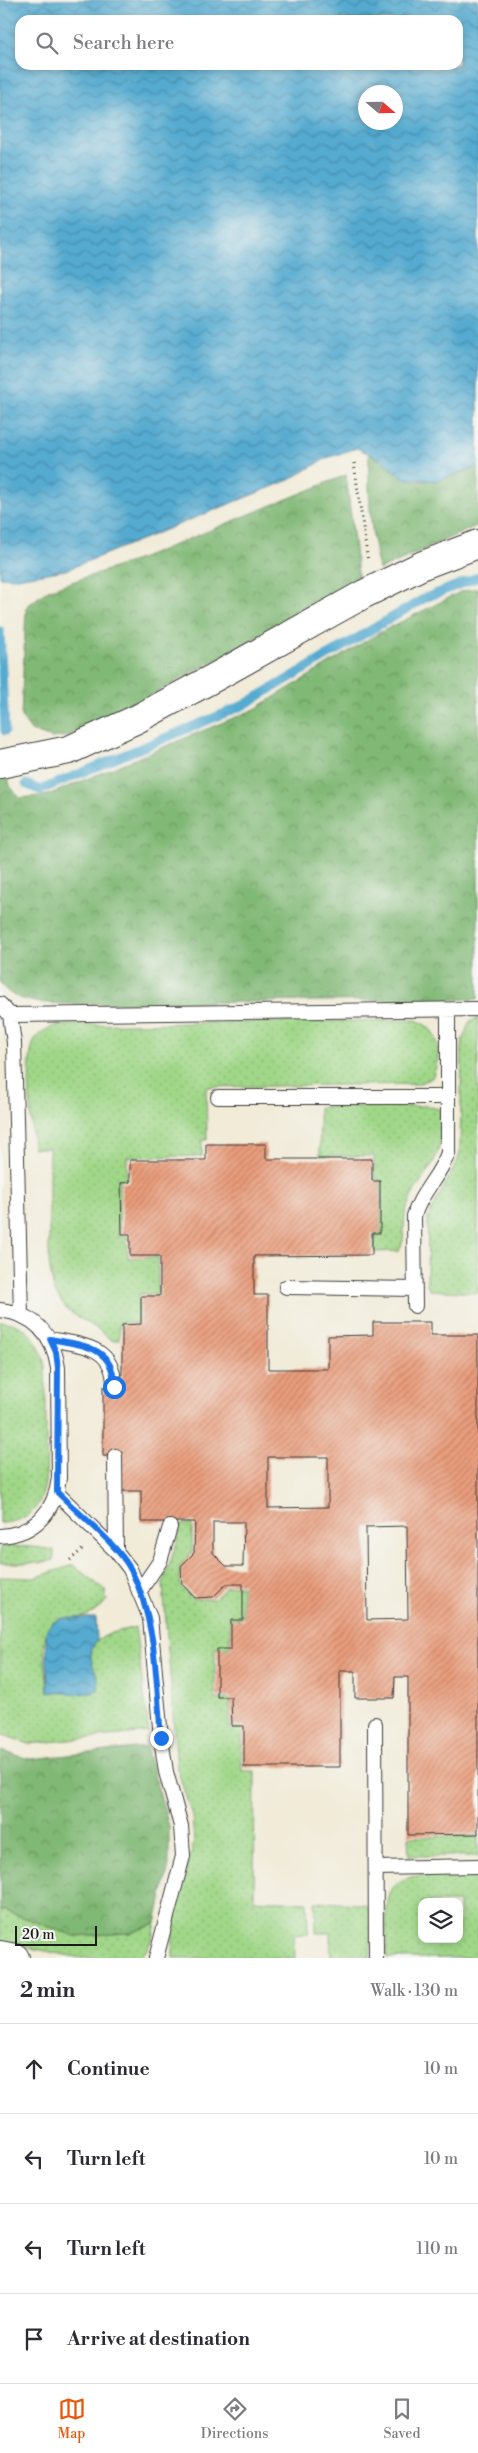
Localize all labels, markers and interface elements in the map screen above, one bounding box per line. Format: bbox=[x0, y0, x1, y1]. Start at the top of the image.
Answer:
search box bbox=[15, 15, 463, 70]
icon: search bbox=[33, 29, 61, 57]
text: Search here bbox=[73, 31, 174, 55]
north arrow bbox=[358, 85, 403, 130]
route start bbox=[103, 1376, 126, 1399]
route end bbox=[150, 1727, 173, 1750]
map controls bbox=[418, 1898, 463, 1943]
button: layers bbox=[418, 1898, 463, 1943]
scale bar bbox=[15, 1923, 98, 1946]
text: 20 m bbox=[22, 1926, 54, 1944]
text: 2 min bbox=[20, 1978, 75, 2004]
text: Walk · 130 m bbox=[370, 1981, 458, 2001]
icon: ahead bbox=[20, 2055, 48, 2083]
text: Continue bbox=[67, 2057, 150, 2081]
text: 10 m bbox=[424, 2059, 458, 2079]
icon: left bbox=[20, 2145, 48, 2173]
text: Turn left bbox=[67, 2147, 146, 2171]
text: 10 m bbox=[424, 2149, 458, 2169]
icon: left bbox=[20, 2235, 48, 2263]
text: Turn left bbox=[67, 2237, 146, 2261]
text: 110 m bbox=[416, 2239, 458, 2259]
icon: arrive bbox=[20, 2325, 48, 2353]
text: Arrive at destination bbox=[67, 2327, 250, 2351]
tab: Map bbox=[58, 2395, 86, 2443]
tab: Directions bbox=[201, 2395, 268, 2443]
tab: Saved bbox=[384, 2395, 420, 2443]

